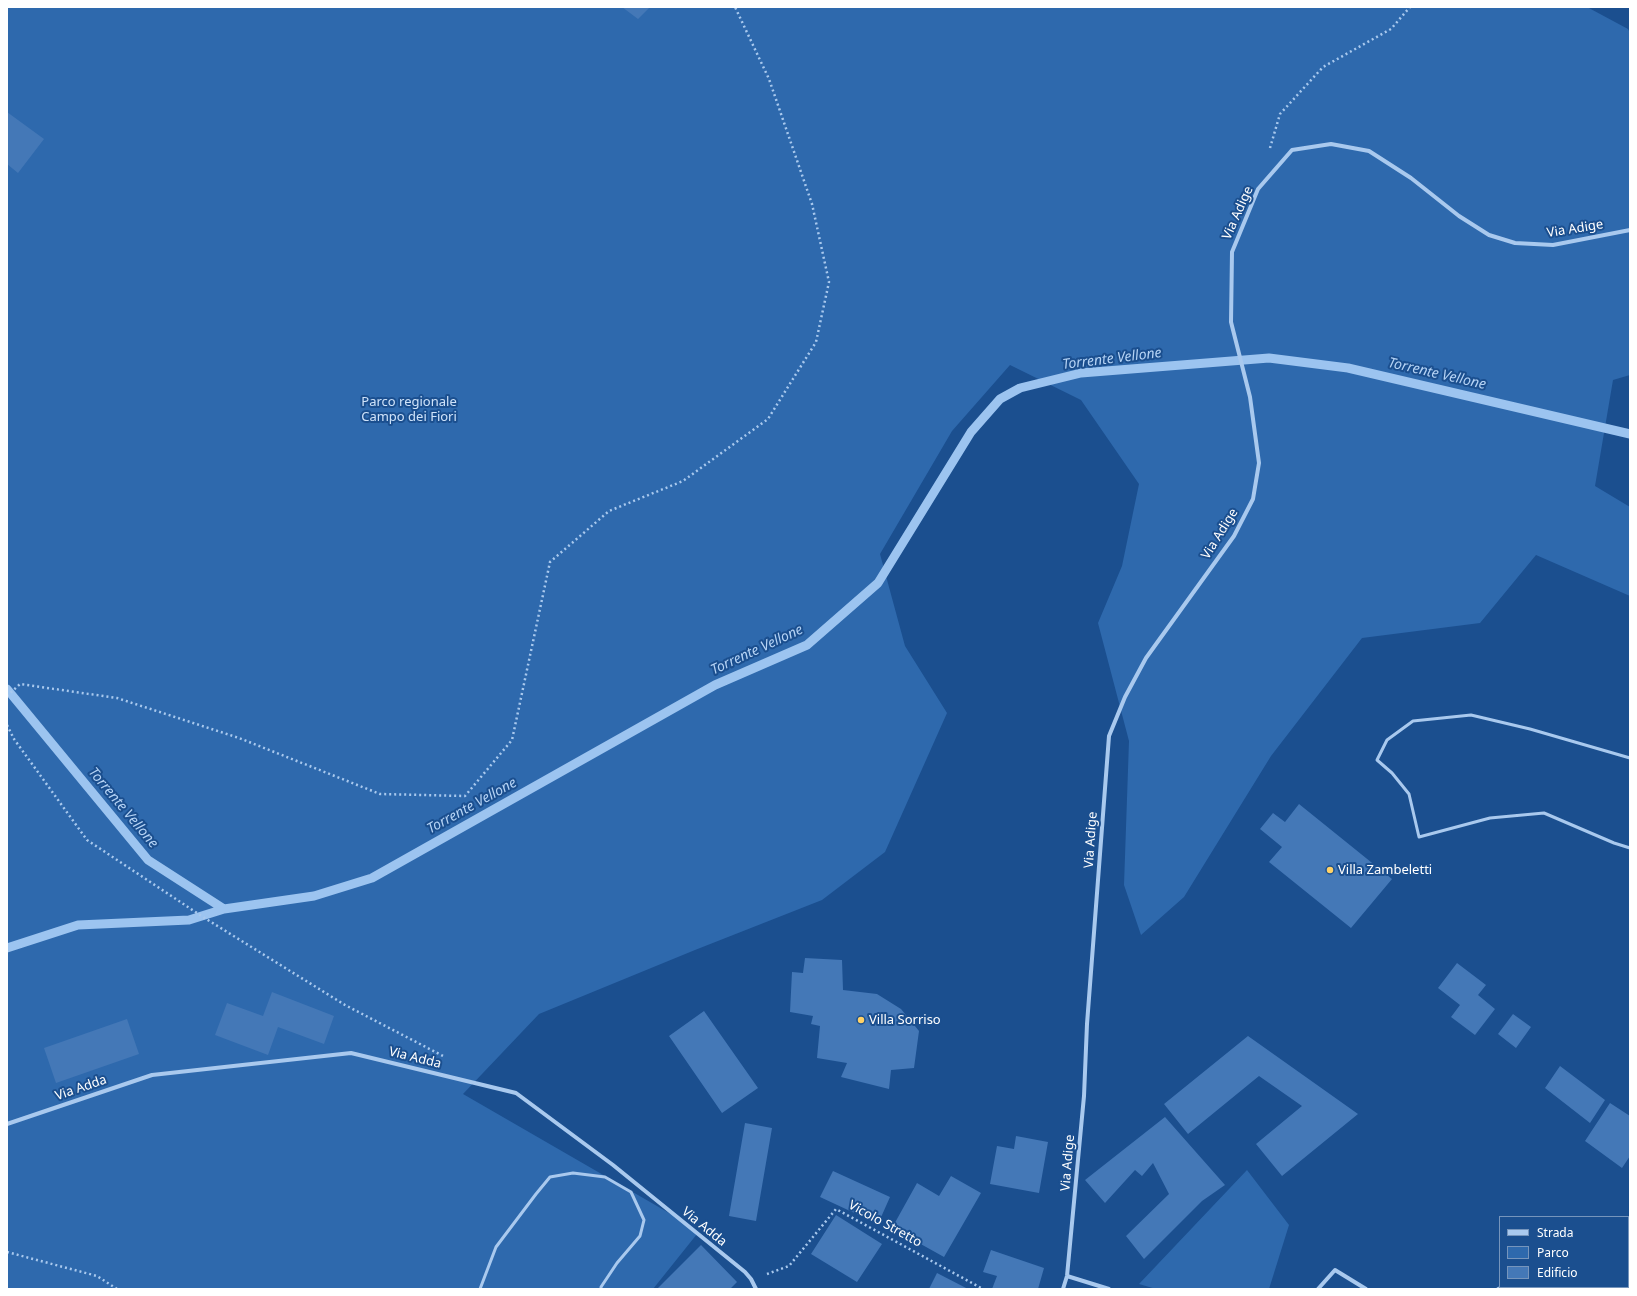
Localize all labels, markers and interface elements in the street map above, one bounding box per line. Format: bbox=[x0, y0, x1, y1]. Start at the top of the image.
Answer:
street label: Via Adige bbox=[1219, 184, 1257, 242]
street label: Via Adige bbox=[1546, 217, 1604, 241]
water label: Torrente Vellone bbox=[1061, 345, 1163, 373]
water label: Torrente Vellone bbox=[1387, 355, 1487, 393]
park label: Parco regionale Campo dei Fiori bbox=[361, 394, 457, 425]
street label: Via Adige bbox=[1198, 506, 1242, 562]
water label: Torrente Vellone bbox=[708, 621, 806, 679]
water label: Torrente Vellone bbox=[84, 764, 162, 852]
water label: Torrente Vellone bbox=[424, 774, 520, 838]
street label: Via Adige bbox=[1081, 811, 1101, 869]
place label: Villa Zambeletti bbox=[1338, 862, 1432, 878]
marker: Villa Zambeletti bbox=[1325, 865, 1335, 875]
place label: Villa Sorriso bbox=[869, 1012, 941, 1028]
marker: Villa Sorriso bbox=[856, 1015, 866, 1025]
street label: Via Adda bbox=[387, 1044, 443, 1072]
street label: Via Adda bbox=[53, 1072, 109, 1104]
street label: Via Adige bbox=[1058, 1134, 1078, 1192]
street label: Vicolo Stretto bbox=[846, 1197, 924, 1251]
street label: Via Adda bbox=[678, 1204, 730, 1250]
legend bbox=[1499, 1216, 1629, 1288]
text: Strada bbox=[1537, 1224, 1573, 1241]
text: Parco bbox=[1537, 1244, 1569, 1261]
text: Edificio bbox=[1537, 1264, 1578, 1281]

